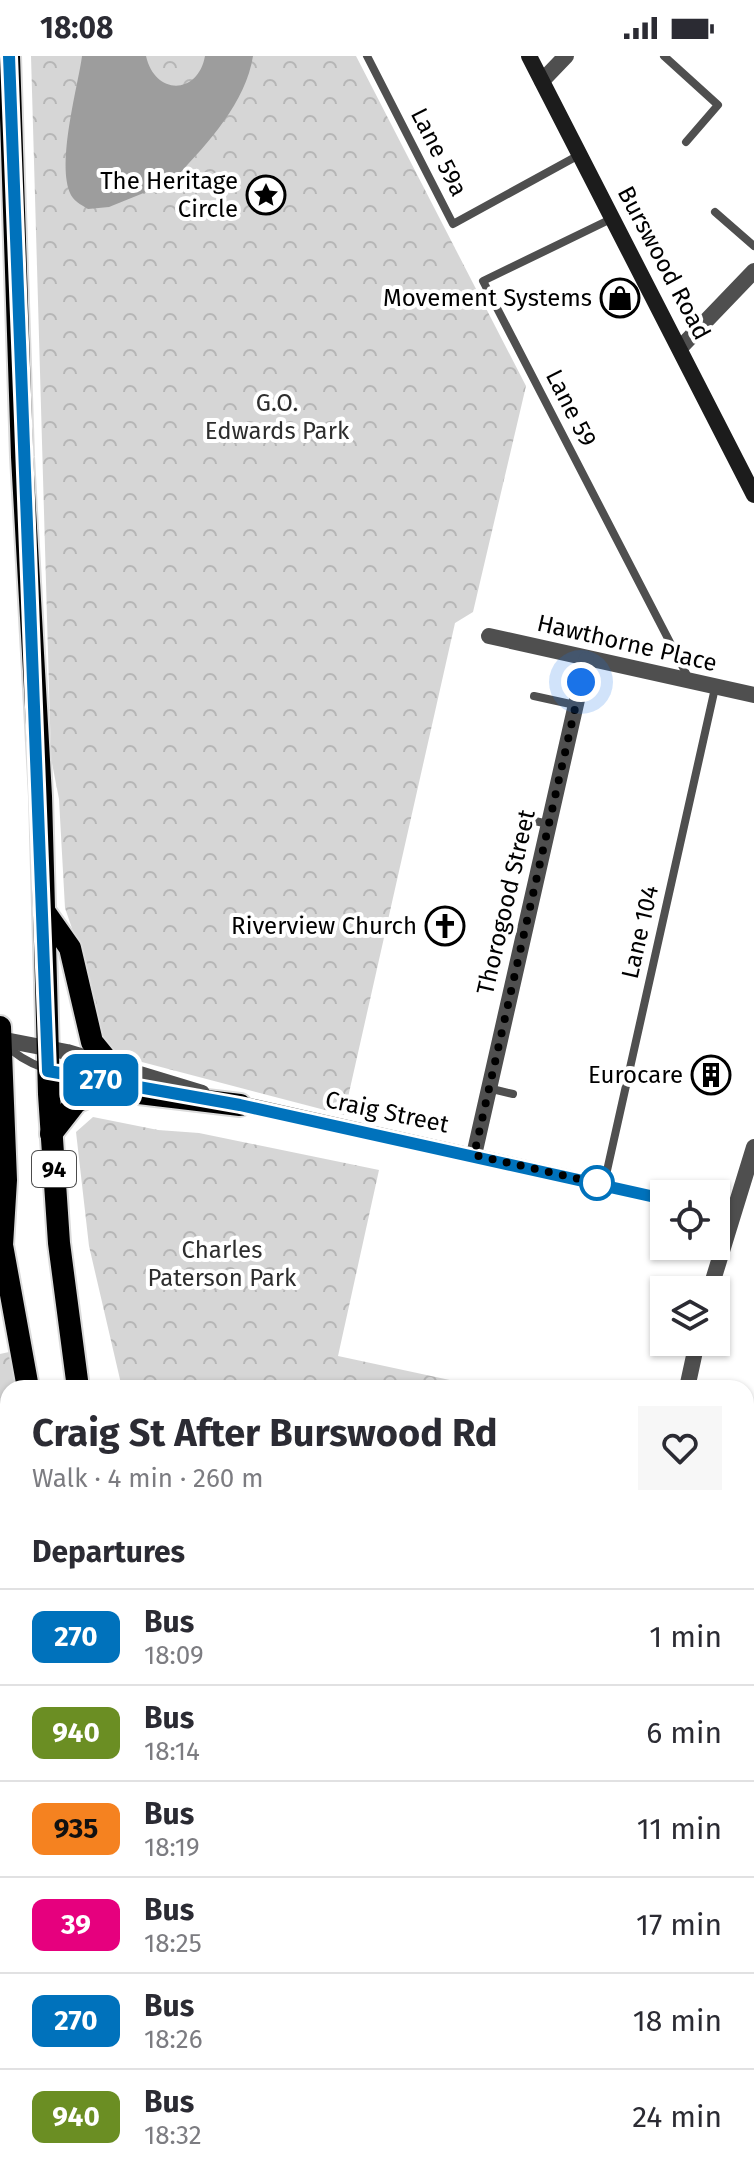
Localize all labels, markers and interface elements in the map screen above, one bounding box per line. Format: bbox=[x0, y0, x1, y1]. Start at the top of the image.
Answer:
text: 18:08 bbox=[40, 10, 114, 46]
street label: Lane 59a bbox=[405, 103, 473, 201]
place label: The Heritage Circle bbox=[100, 167, 238, 223]
place icon: The Heritage Circle bbox=[245, 174, 287, 216]
street label: Burswood Road bbox=[612, 181, 716, 345]
shop icon: Movement Systems bbox=[599, 277, 641, 319]
place label: Movement Systems bbox=[383, 284, 592, 312]
street label: Lane 59 bbox=[540, 365, 602, 451]
park label: G.O. Edwards Park bbox=[205, 389, 350, 445]
street label: Hawthorne Place bbox=[534, 609, 720, 677]
your location bbox=[561, 662, 601, 702]
street label: Thorogood Street bbox=[471, 806, 541, 997]
street label: Lane 104 bbox=[616, 882, 664, 981]
church icon: Riverview Church bbox=[424, 905, 466, 947]
place label: Riverview Church bbox=[231, 912, 417, 940]
line badge: 270 bbox=[55, 1054, 147, 1106]
building icon: Eurocare bbox=[690, 1054, 732, 1096]
place label: Eurocare bbox=[588, 1061, 683, 1089]
text: 270 bbox=[79, 1063, 123, 1096]
street label: Craig Street bbox=[323, 1085, 452, 1139]
road number: 94 bbox=[32, 1151, 76, 1187]
unlabelled marker bbox=[580, 1166, 614, 1200]
map controls bbox=[650, 1180, 730, 1356]
button: locate bbox=[650, 1180, 730, 1260]
park label: Charles Paterson Park bbox=[148, 1236, 297, 1292]
button: layers bbox=[650, 1276, 730, 1356]
button: heart bbox=[638, 1406, 722, 1490]
text: Craig St After Burswood Rd bbox=[32, 1410, 498, 1456]
text: Walk · 4 min · 260 m bbox=[32, 1463, 264, 1494]
text: Departures bbox=[32, 1534, 185, 1570]
text: Bus bbox=[144, 1604, 194, 1640]
text: 1 min bbox=[649, 1619, 722, 1655]
text: 270 bbox=[54, 1620, 98, 1653]
text: 18:09 bbox=[144, 1640, 204, 1671]
text: Bus bbox=[144, 1700, 194, 1736]
text: 6 min bbox=[646, 1715, 722, 1751]
text: 940 bbox=[52, 1716, 100, 1749]
text: 18:14 bbox=[144, 1736, 200, 1767]
text: Bus bbox=[144, 1796, 194, 1832]
text: 11 min bbox=[637, 1811, 722, 1847]
text: 935 bbox=[54, 1812, 98, 1845]
text: 18:19 bbox=[144, 1832, 200, 1863]
text: Bus bbox=[144, 1892, 194, 1928]
text: 17 min bbox=[636, 1907, 722, 1943]
text: 39 bbox=[61, 1908, 91, 1941]
text: 18:25 bbox=[144, 1928, 202, 1959]
text: Bus bbox=[144, 1988, 194, 2024]
text: 18 min bbox=[633, 2003, 722, 2039]
text: 270 bbox=[54, 2004, 98, 2037]
text: 18:26 bbox=[144, 2024, 203, 2055]
text: Bus bbox=[144, 2084, 194, 2120]
text: 24 min bbox=[632, 2099, 722, 2135]
text: 940 bbox=[52, 2100, 100, 2133]
text: 18:32 bbox=[144, 2120, 202, 2151]

